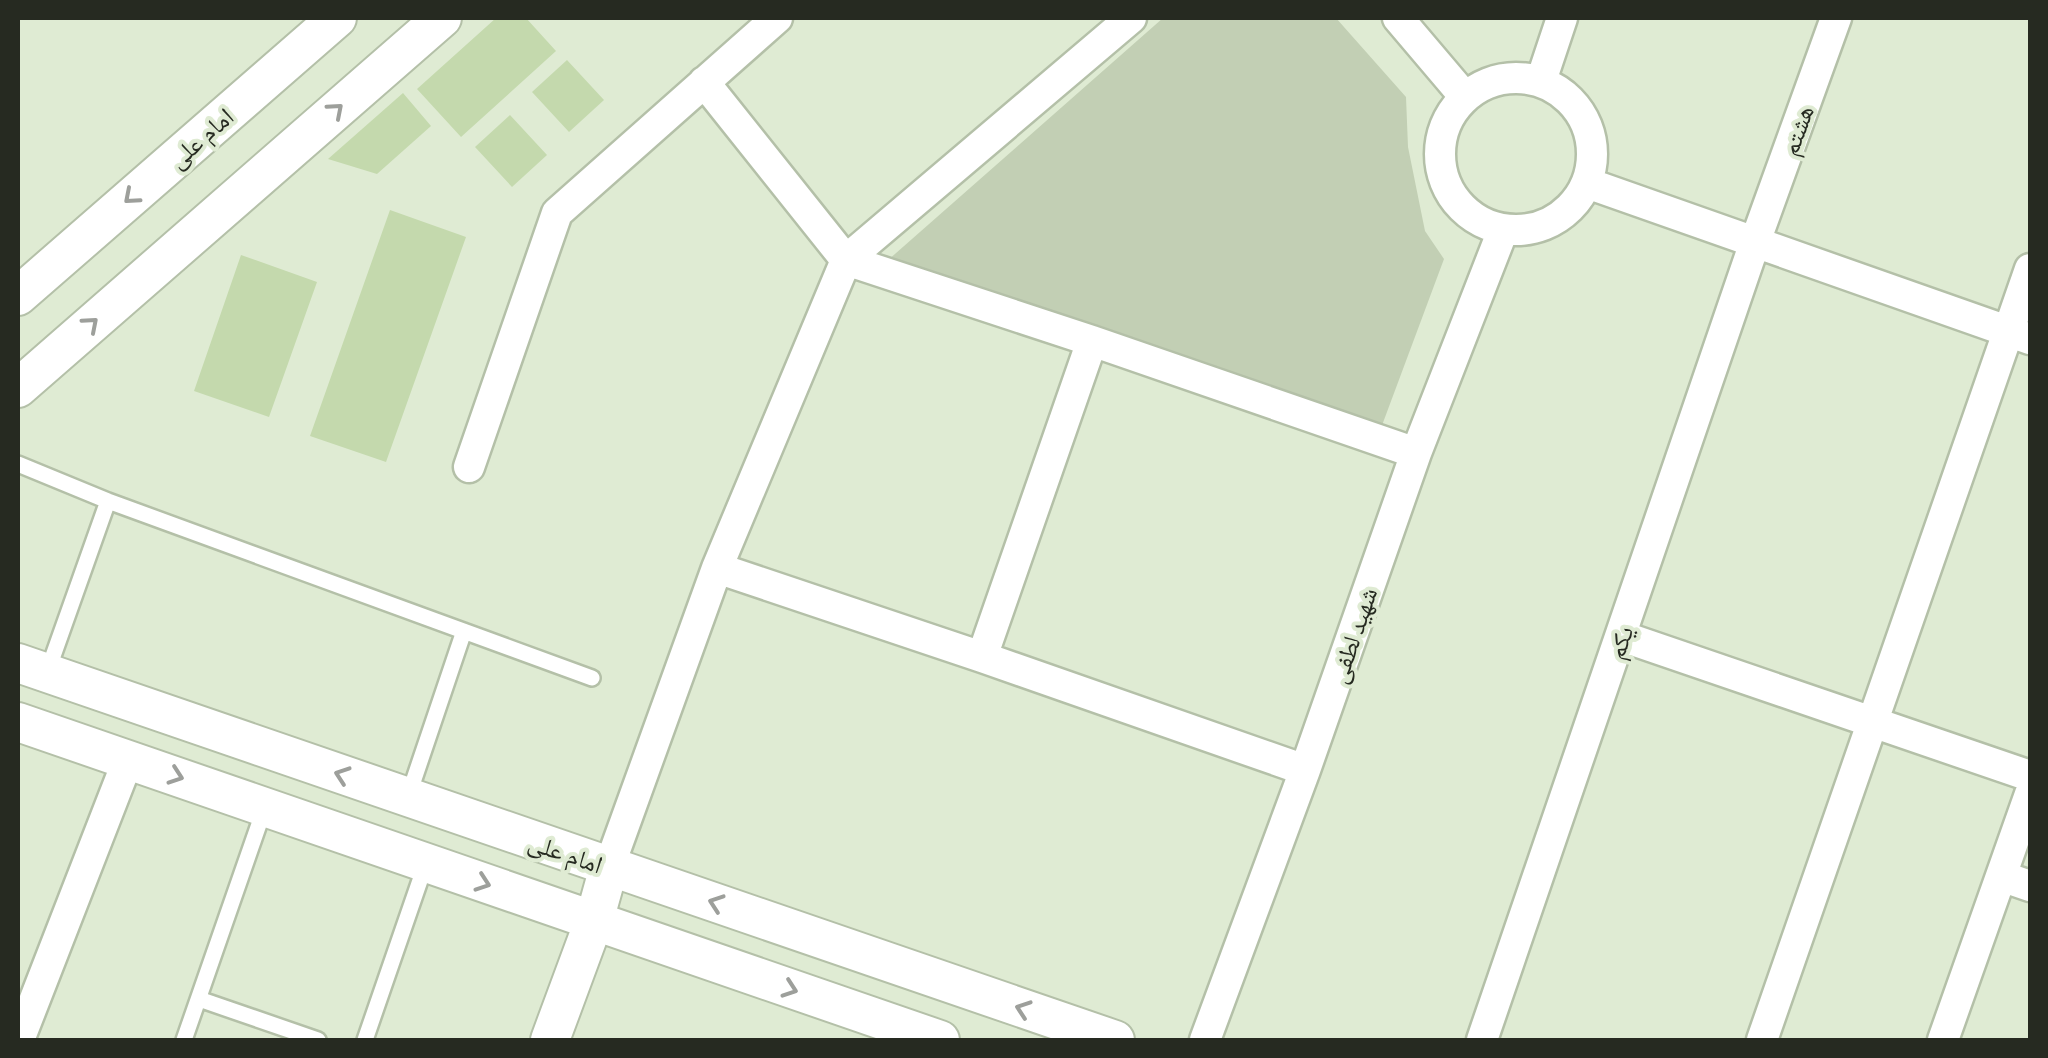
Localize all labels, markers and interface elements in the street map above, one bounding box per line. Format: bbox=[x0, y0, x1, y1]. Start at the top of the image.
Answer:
street label: امام علی bbox=[161, 101, 241, 176]
street label: هشتم bbox=[1773, 101, 1822, 160]
one-way arrow bbox=[324, 104, 343, 122]
one-way arrow bbox=[125, 185, 143, 203]
one-way arrow bbox=[79, 317, 98, 335]
street label: شهید لطفی bbox=[1322, 583, 1384, 688]
street label: یکم bbox=[1599, 621, 1641, 664]
one-way arrow bbox=[166, 764, 183, 785]
one-way arrow bbox=[335, 766, 352, 786]
street label: امام علی bbox=[524, 825, 607, 881]
one-way arrow bbox=[473, 871, 490, 891]
one-way arrow bbox=[708, 895, 725, 915]
one-way arrow bbox=[781, 977, 798, 998]
one-way arrow bbox=[1015, 1000, 1033, 1021]

